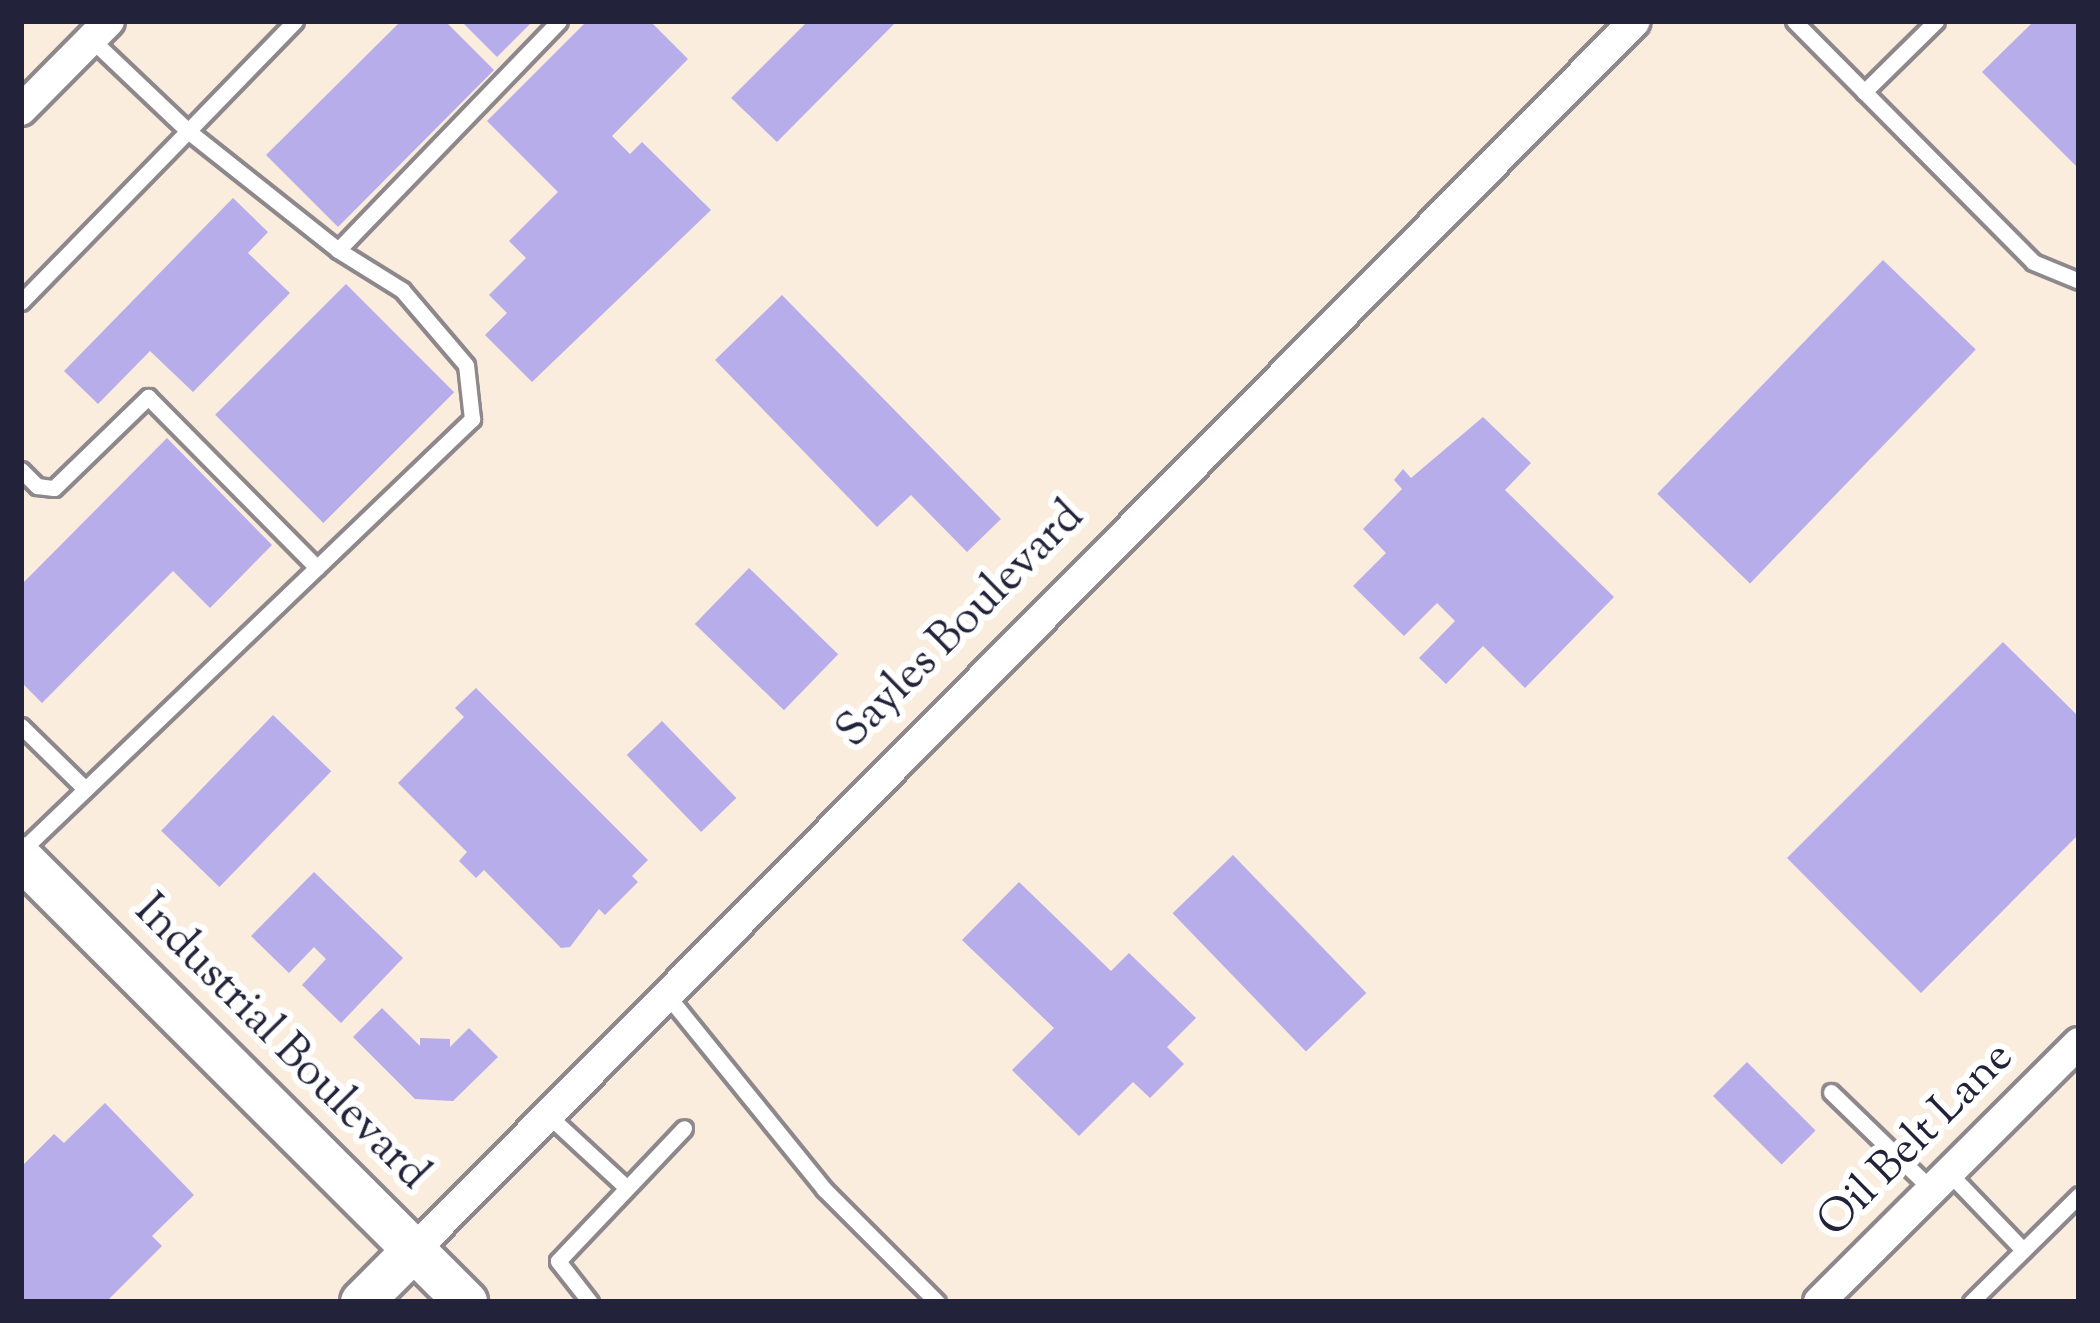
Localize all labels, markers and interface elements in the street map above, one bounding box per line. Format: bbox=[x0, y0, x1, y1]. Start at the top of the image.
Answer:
street label: Sayles Boulevard bbox=[827, 491, 1097, 761]
street label: Industrial Boulevard bbox=[121, 885, 439, 1203]
street label: Oil Belt Lane bbox=[1808, 1032, 2026, 1250]

